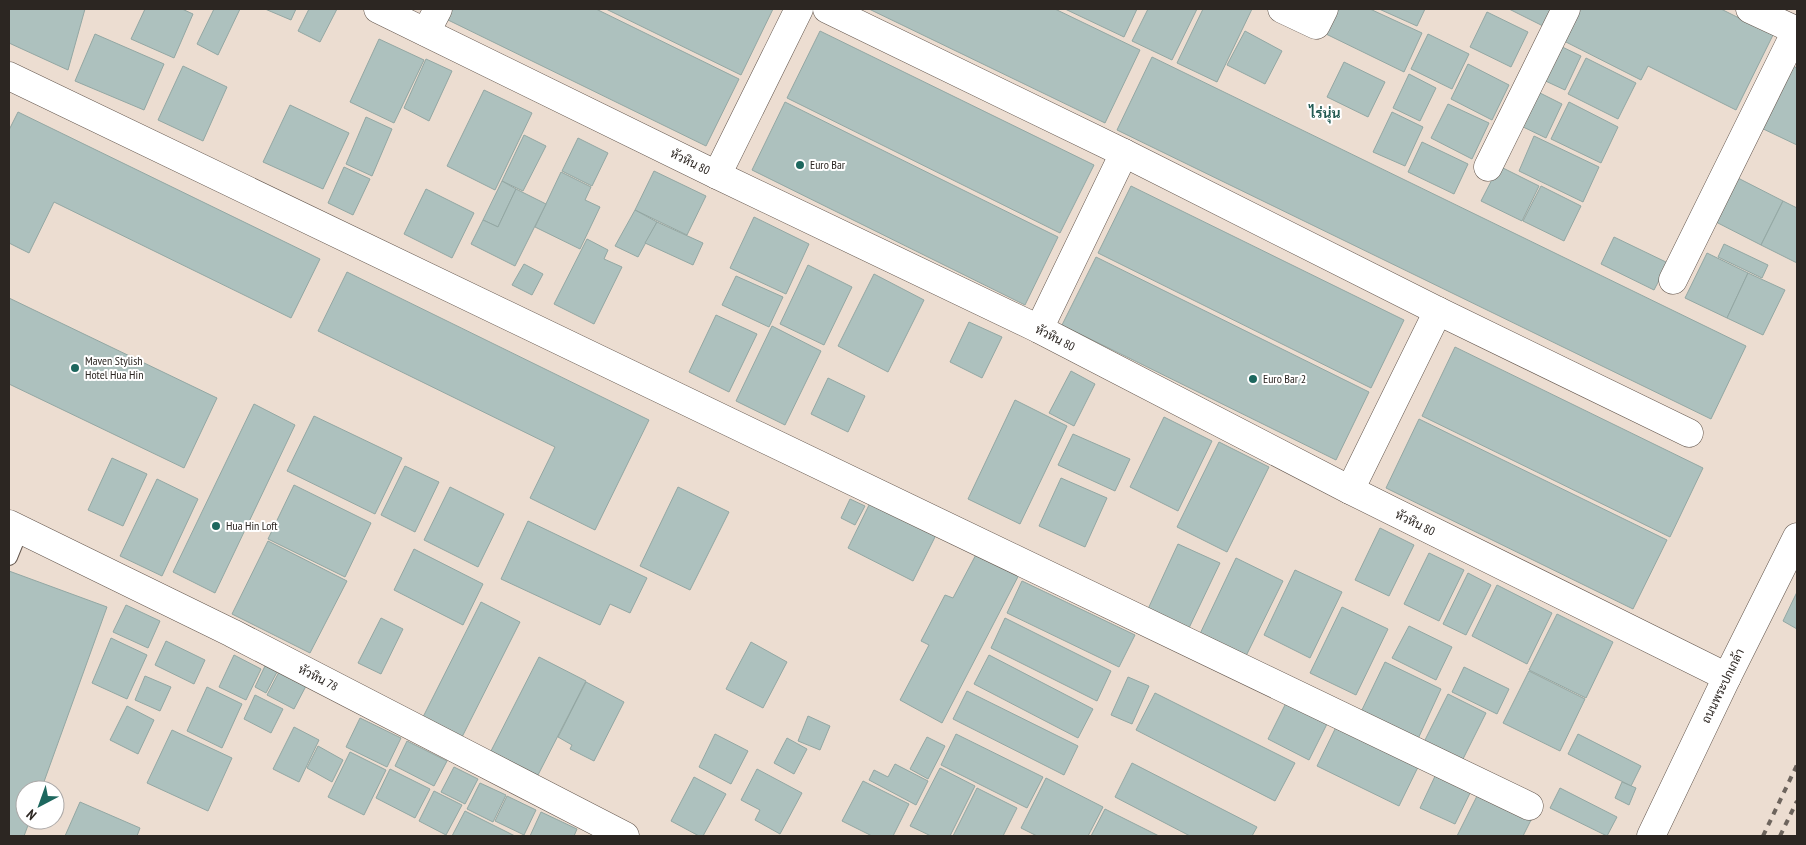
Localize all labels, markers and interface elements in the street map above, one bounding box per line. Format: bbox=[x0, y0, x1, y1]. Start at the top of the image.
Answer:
district label: ไร่นุ่น bbox=[1308, 104, 1341, 124]
street label: หัวหิน 80 bbox=[668, 146, 713, 178]
place label: Euro Bar bbox=[810, 157, 846, 172]
marker: Euro Bar bbox=[794, 159, 806, 171]
street label: หัวหิน 80 bbox=[1033, 321, 1078, 354]
place label: Maven Stylish Hotel Hua Hin bbox=[85, 353, 143, 382]
marker: Maven Stylish Hotel Hua Hin bbox=[69, 362, 81, 374]
place label: Euro Bar 2 bbox=[1263, 371, 1306, 386]
marker: Euro Bar 2 bbox=[1247, 373, 1259, 385]
street label: หัวหิน 80 bbox=[1393, 507, 1438, 539]
place label: Hua Hin Loft bbox=[226, 518, 278, 533]
marker: Hua Hin Loft bbox=[210, 520, 222, 532]
street label: ถนนพระปกเกล้า bbox=[1698, 646, 1747, 726]
street label: หัวหิน 78 bbox=[296, 661, 341, 694]
north arrow bbox=[15, 780, 65, 830]
text: N bbox=[23, 806, 40, 824]

